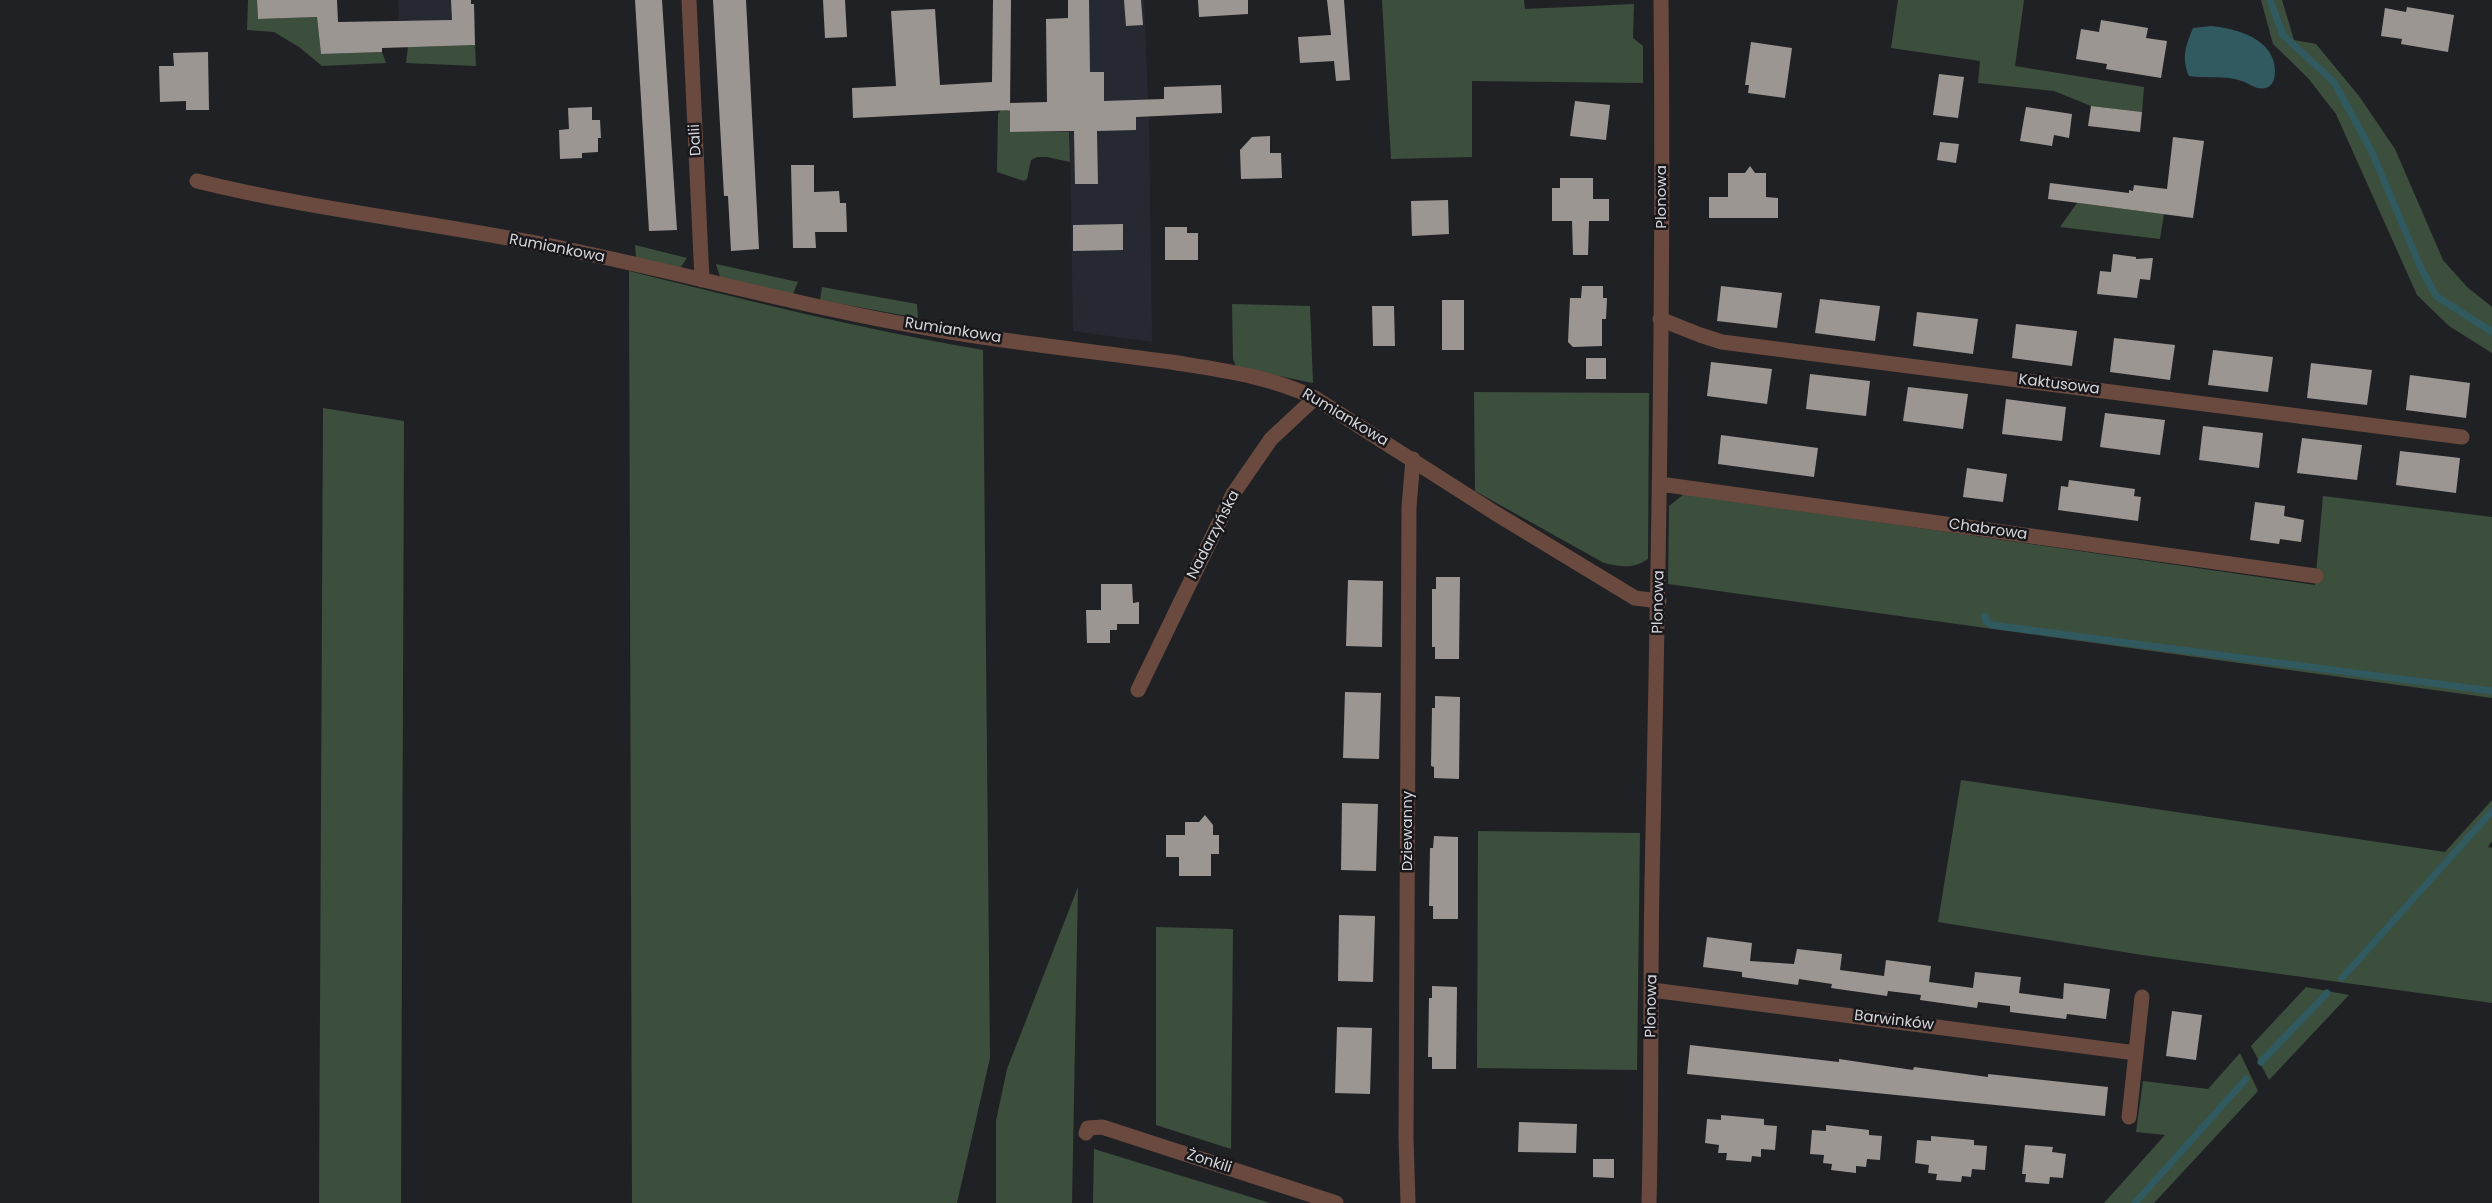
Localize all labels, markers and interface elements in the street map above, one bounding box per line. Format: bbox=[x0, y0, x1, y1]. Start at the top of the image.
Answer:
street label: Dalii bbox=[686, 124, 706, 156]
street label: Plonowa bbox=[1653, 165, 1671, 229]
street label: Rumiankowa bbox=[507, 231, 607, 267]
street label: Rumiankowa bbox=[904, 314, 1002, 348]
street label: Kaktusowa bbox=[2017, 371, 2101, 399]
street label: Rumiankowa bbox=[1299, 385, 1391, 451]
street label: Nadarzyńska bbox=[1184, 488, 1244, 582]
street label: Chabrowa bbox=[1948, 516, 2028, 544]
street label: Plonowa bbox=[1649, 570, 1669, 634]
street label: Dziewanny bbox=[1399, 791, 1417, 871]
street label: Plonowa bbox=[1642, 974, 1662, 1038]
street label: Barwinków bbox=[1853, 1007, 1935, 1035]
street label: Żonkili bbox=[1184, 1146, 1234, 1178]

